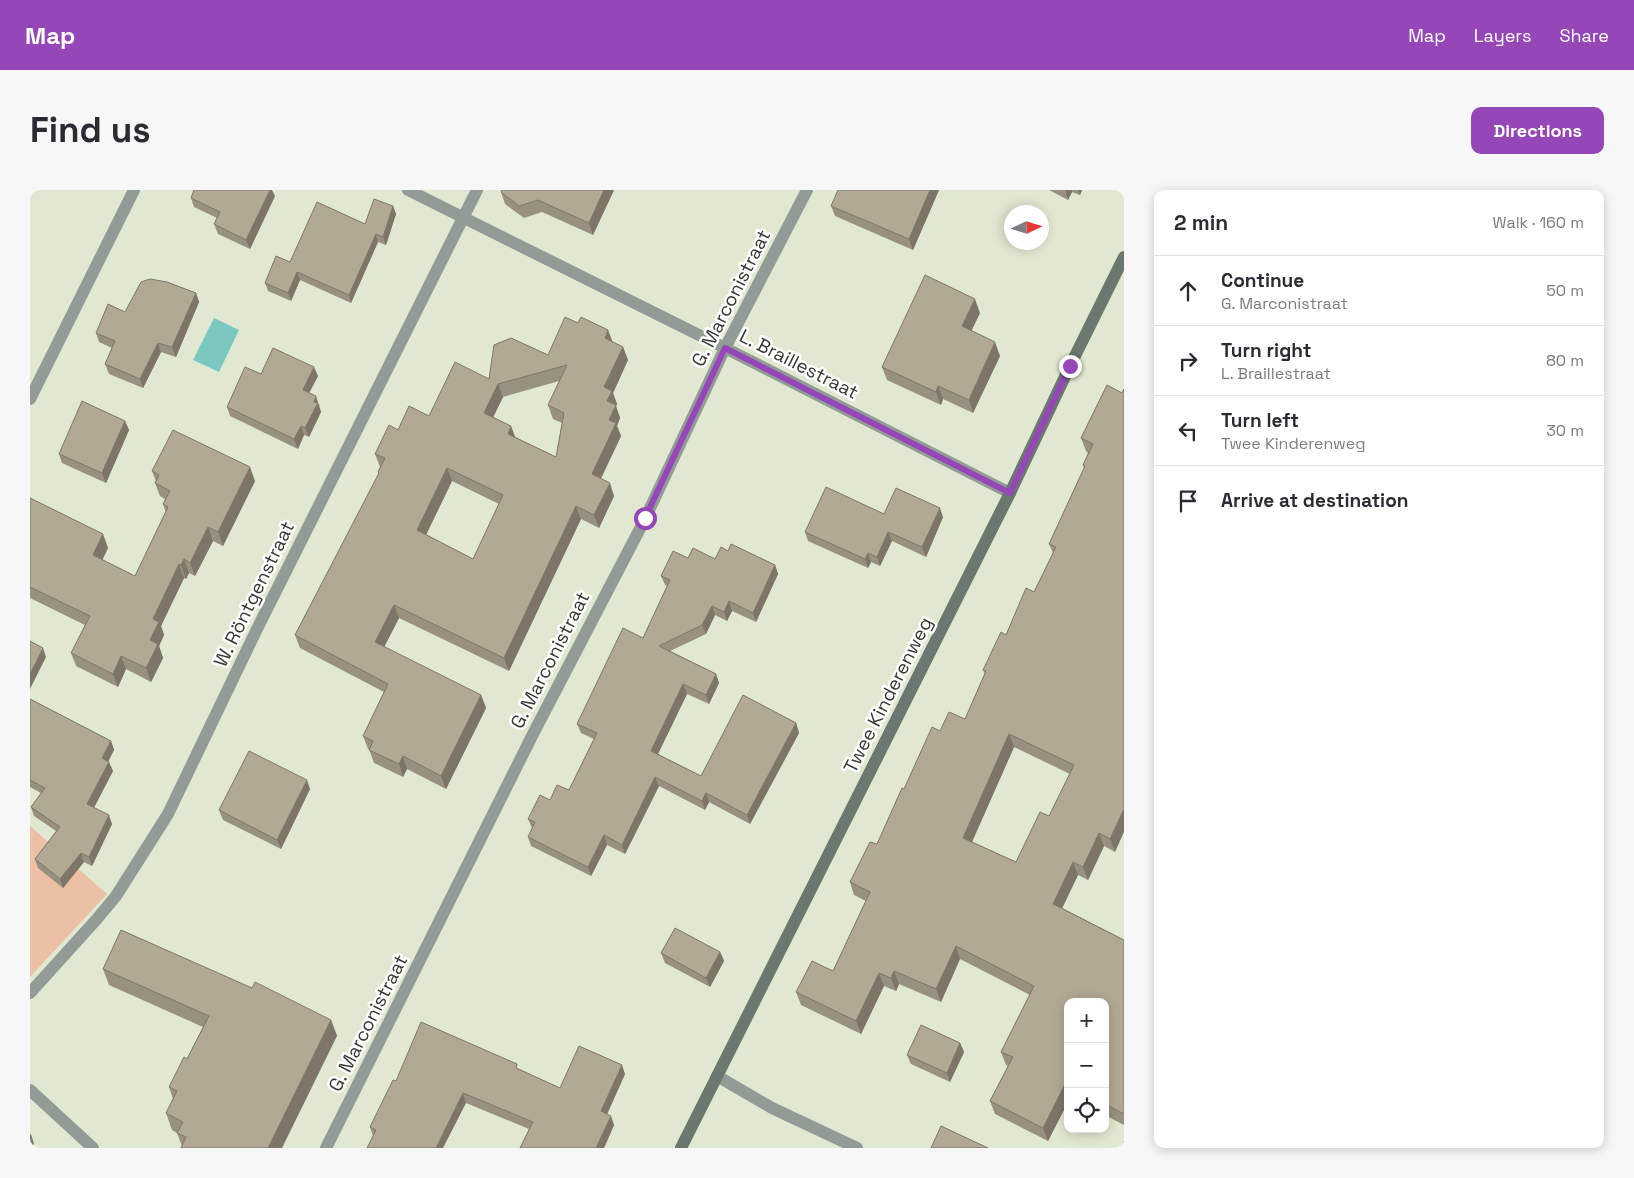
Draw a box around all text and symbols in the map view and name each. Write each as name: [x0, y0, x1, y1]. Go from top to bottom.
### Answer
text: Map: [25, 20, 75, 51]
text: Map: [1408, 24, 1446, 47]
text: Layers: [1474, 24, 1531, 47]
text: Share: [1559, 24, 1609, 47]
button: Directions: [1471, 107, 1604, 154]
text: Find us: [30, 108, 151, 152]
north arrow: [1004, 205, 1049, 250]
text: 2 min: [1174, 209, 1228, 236]
text: Walk · 160 m: [1493, 212, 1584, 233]
street label: G. Marconistraat: [686, 225, 776, 371]
text: Continue: [1221, 268, 1304, 293]
icon: ahead: [1174, 277, 1202, 305]
text: 50 m: [1546, 280, 1584, 301]
text: G. Marconistraat: [1221, 293, 1348, 314]
street label: L. Braillestraat: [735, 323, 863, 405]
text: Turn right: [1221, 338, 1311, 363]
icon: right: [1174, 347, 1202, 375]
text: 80 m: [1546, 350, 1584, 371]
route end: [1059, 355, 1082, 378]
text: L. Braillestraat: [1221, 363, 1331, 384]
text: Turn left: [1221, 408, 1299, 433]
icon: left: [1174, 417, 1202, 445]
text: 30 m: [1546, 420, 1584, 441]
text: Twee Kinderenweg: [1221, 433, 1366, 454]
icon: arrive: [1174, 487, 1202, 515]
text: Arrive at destination: [1221, 488, 1409, 513]
route start: [634, 507, 657, 530]
street label: W. Röntgenstraat: [208, 517, 300, 671]
street label: G. Marconistraat: [505, 587, 595, 733]
street label: Twee Kinderenweg: [838, 613, 938, 777]
street label: G. Marconistraat: [323, 950, 413, 1096]
map controls: [1064, 998, 1109, 1133]
button: +: [1064, 998, 1109, 1043]
button: −: [1064, 1043, 1109, 1088]
button: locate: [1064, 1088, 1109, 1133]

